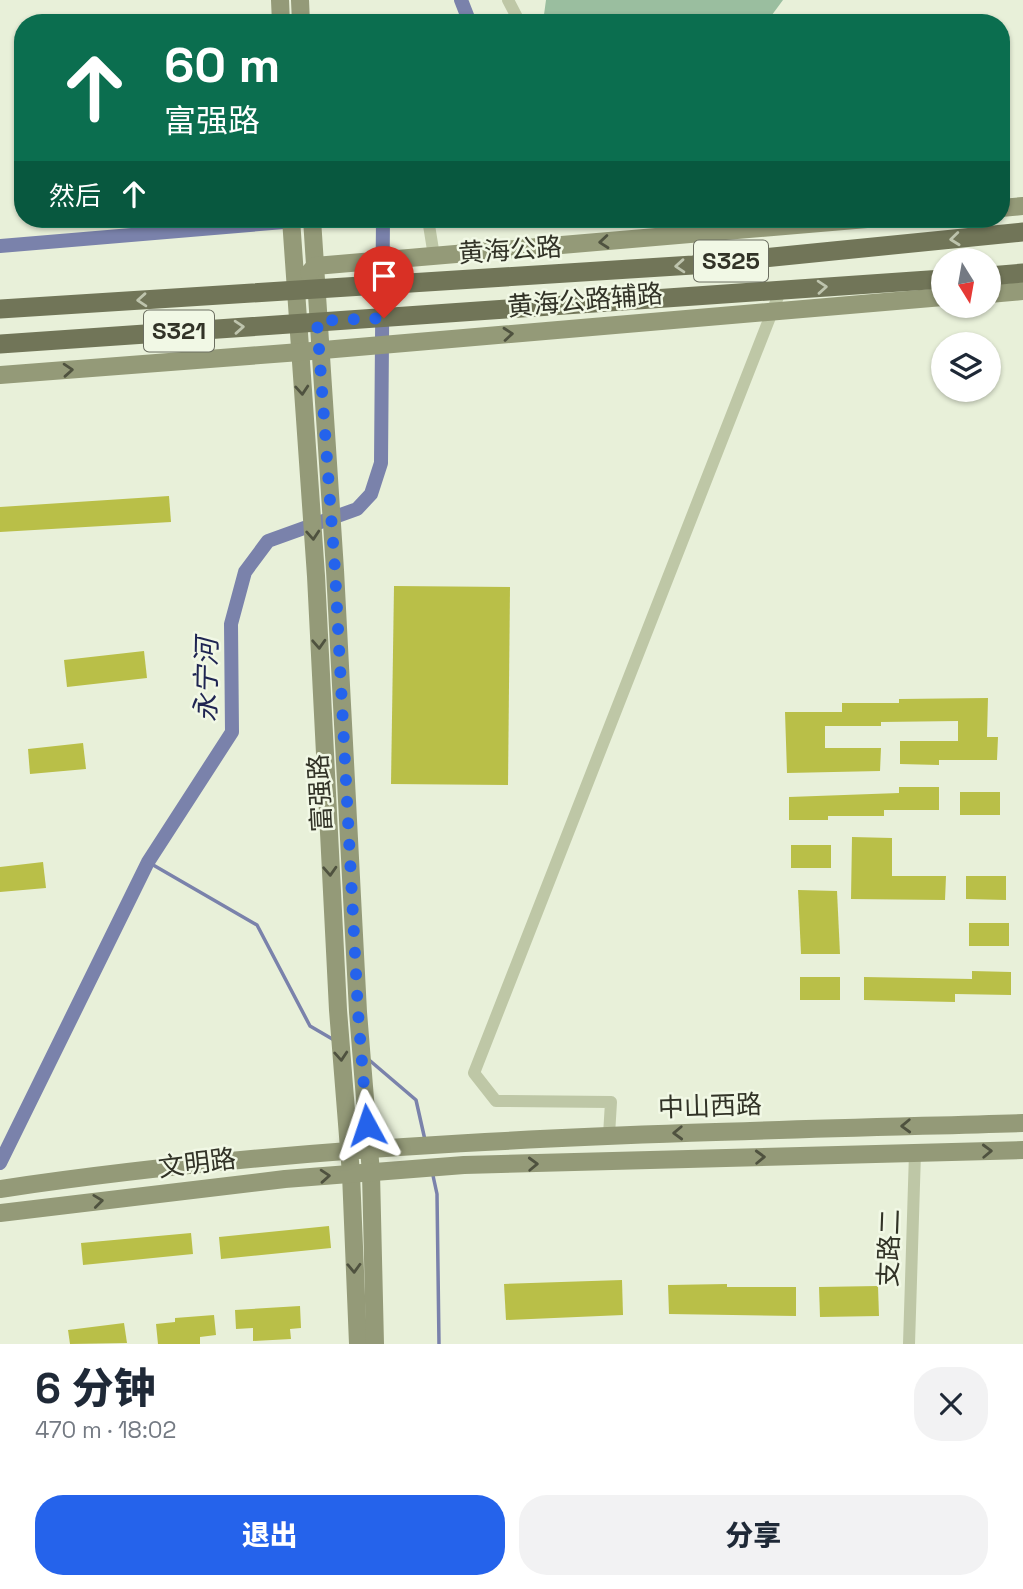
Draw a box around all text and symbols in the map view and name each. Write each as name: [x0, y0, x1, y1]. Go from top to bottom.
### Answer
text: 60 m: [164, 34, 280, 96]
icon: ahead: [49, 42, 140, 133]
text: 富强路: [164, 101, 260, 141]
icon: ahead: [115, 175, 153, 213]
text: 然后: [49, 179, 101, 213]
street label: 黄海公路: [457, 229, 563, 271]
one-way arrow: [949, 231, 961, 246]
one-way arrow: [598, 234, 609, 249]
road number: S325: [694, 240, 768, 282]
pin: [354, 246, 414, 318]
north arrow: [931, 248, 1001, 318]
map controls: [931, 248, 1001, 402]
icon: arrive: [365, 257, 403, 295]
one-way arrow: [674, 258, 685, 273]
street label: 黄海公路辅路: [506, 276, 664, 324]
one-way arrow: [816, 280, 827, 295]
one-way arrow: [137, 292, 148, 307]
road number: S321: [144, 310, 214, 352]
one-way arrow: [234, 320, 245, 335]
one-way arrow: [503, 327, 514, 342]
button: layers: [931, 332, 1001, 402]
one-way arrow: [63, 362, 74, 377]
one-way arrow: [294, 384, 309, 395]
one-way arrow: [305, 529, 320, 540]
water label: 永宁河: [187, 633, 225, 722]
one-way arrow: [311, 638, 326, 649]
street label: 富强路: [301, 753, 339, 833]
one-way arrow: [323, 866, 338, 877]
one-way arrow: [333, 1051, 348, 1062]
street label: 中山西路: [657, 1087, 763, 1125]
position arrow: [330, 1088, 404, 1162]
one-way arrow: [900, 1119, 911, 1134]
one-way arrow: [673, 1125, 684, 1140]
street label: 文明路: [156, 1141, 238, 1185]
one-way arrow: [982, 1144, 993, 1159]
one-way arrow: [755, 1150, 766, 1165]
one-way arrow: [527, 1156, 538, 1171]
one-way arrow: [319, 1169, 330, 1184]
one-way arrow: [93, 1194, 104, 1209]
street label: 支路二: [871, 1208, 907, 1288]
one-way arrow: [347, 1262, 362, 1273]
text: 6 分钟: [35, 1362, 156, 1415]
button: close: [914, 1367, 988, 1441]
text: 470 m · 18:02: [35, 1415, 176, 1445]
button: 退出: [35, 1495, 505, 1575]
button: 分享: [519, 1495, 988, 1575]

